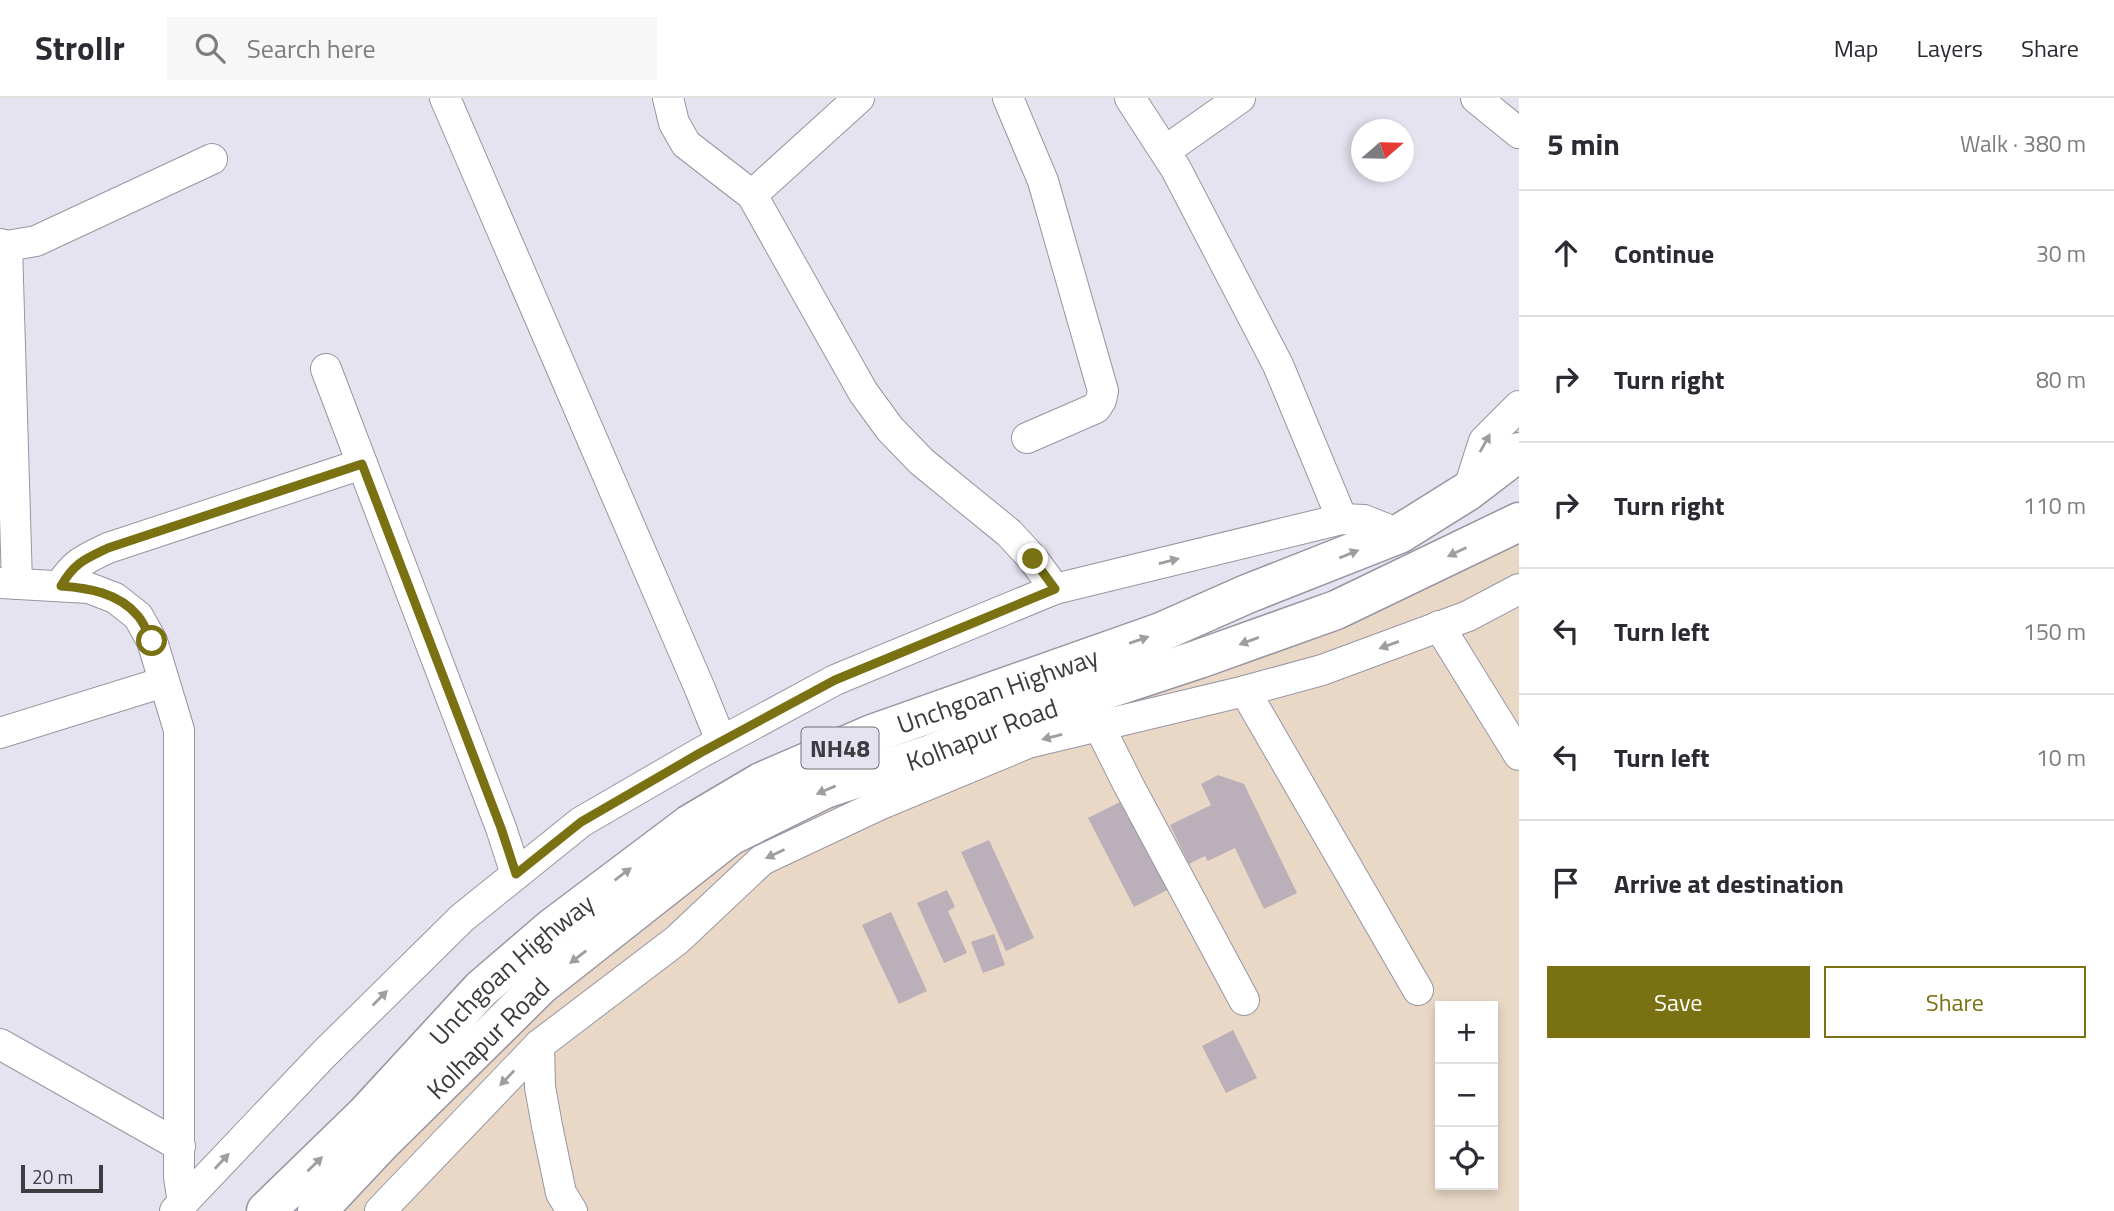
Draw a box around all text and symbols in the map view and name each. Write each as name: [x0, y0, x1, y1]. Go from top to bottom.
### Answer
search box: [167, 17, 657, 80]
text: Strollr: [35, 23, 125, 73]
icon: search: [191, 29, 229, 67]
text: Search here: [247, 29, 376, 68]
text: Map: [1834, 30, 1879, 66]
text: Layers: [1917, 30, 1983, 66]
text: Share: [2021, 30, 2079, 66]
north arrow: [1351, 119, 1414, 182]
text: 5 min: [1547, 121, 1620, 167]
text: Walk · 380 m: [1960, 126, 2086, 161]
icon: ahead: [1547, 234, 1585, 272]
text: Continue: [1614, 234, 1714, 273]
text: 30 m: [2036, 236, 2086, 271]
icon: right: [1547, 360, 1585, 398]
text: Turn right: [1614, 360, 1725, 399]
text: 80 m: [2036, 362, 2086, 397]
one-way arrow: [1478, 433, 1490, 453]
icon: right: [1547, 486, 1585, 524]
text: Turn right: [1614, 486, 1725, 525]
text: 110 m: [2023, 488, 2086, 523]
route end: [1017, 543, 1048, 574]
one-way arrow: [1447, 547, 1468, 558]
one-way arrow: [1339, 548, 1360, 559]
one-way arrow: [1158, 556, 1180, 567]
icon: left: [1547, 612, 1585, 650]
text: Turn left: [1614, 612, 1709, 651]
text: 150 m: [2023, 614, 2086, 649]
route start: [136, 625, 167, 656]
one-way arrow: [1128, 634, 1149, 645]
street label: Unchgoan Highway: [891, 636, 1104, 743]
one-way arrow: [1238, 636, 1259, 647]
one-way arrow: [1378, 639, 1399, 650]
street label: Kolhapur Road: [901, 687, 1063, 780]
road number: NH48: [802, 728, 878, 768]
one-way arrow: [1041, 732, 1063, 743]
icon: left: [1547, 738, 1585, 776]
text: Turn left: [1614, 738, 1709, 777]
text: 10 m: [2036, 740, 2086, 775]
one-way arrow: [815, 784, 836, 795]
one-way arrow: [765, 848, 785, 860]
icon: arrive: [1547, 864, 1585, 902]
text: Arrive at destination: [1614, 864, 1844, 903]
one-way arrow: [614, 868, 632, 882]
street label: Unchgoan Highway: [419, 884, 602, 1054]
one-way arrow: [569, 949, 587, 964]
button: Save: [1547, 966, 1810, 1038]
button: Share: [1824, 966, 2086, 1038]
street label: Kolhapur Road: [417, 968, 558, 1108]
one-way arrow: [372, 990, 389, 1007]
map controls: [1435, 1001, 1498, 1190]
button: +: [1435, 1001, 1498, 1064]
button: −: [1435, 1064, 1498, 1127]
one-way arrow: [500, 1069, 516, 1086]
button: locate: [1435, 1127, 1498, 1190]
one-way arrow: [213, 1153, 230, 1170]
one-way arrow: [306, 1156, 323, 1172]
scale bar: [21, 1162, 103, 1194]
text: 20 m: [32, 1162, 73, 1191]

